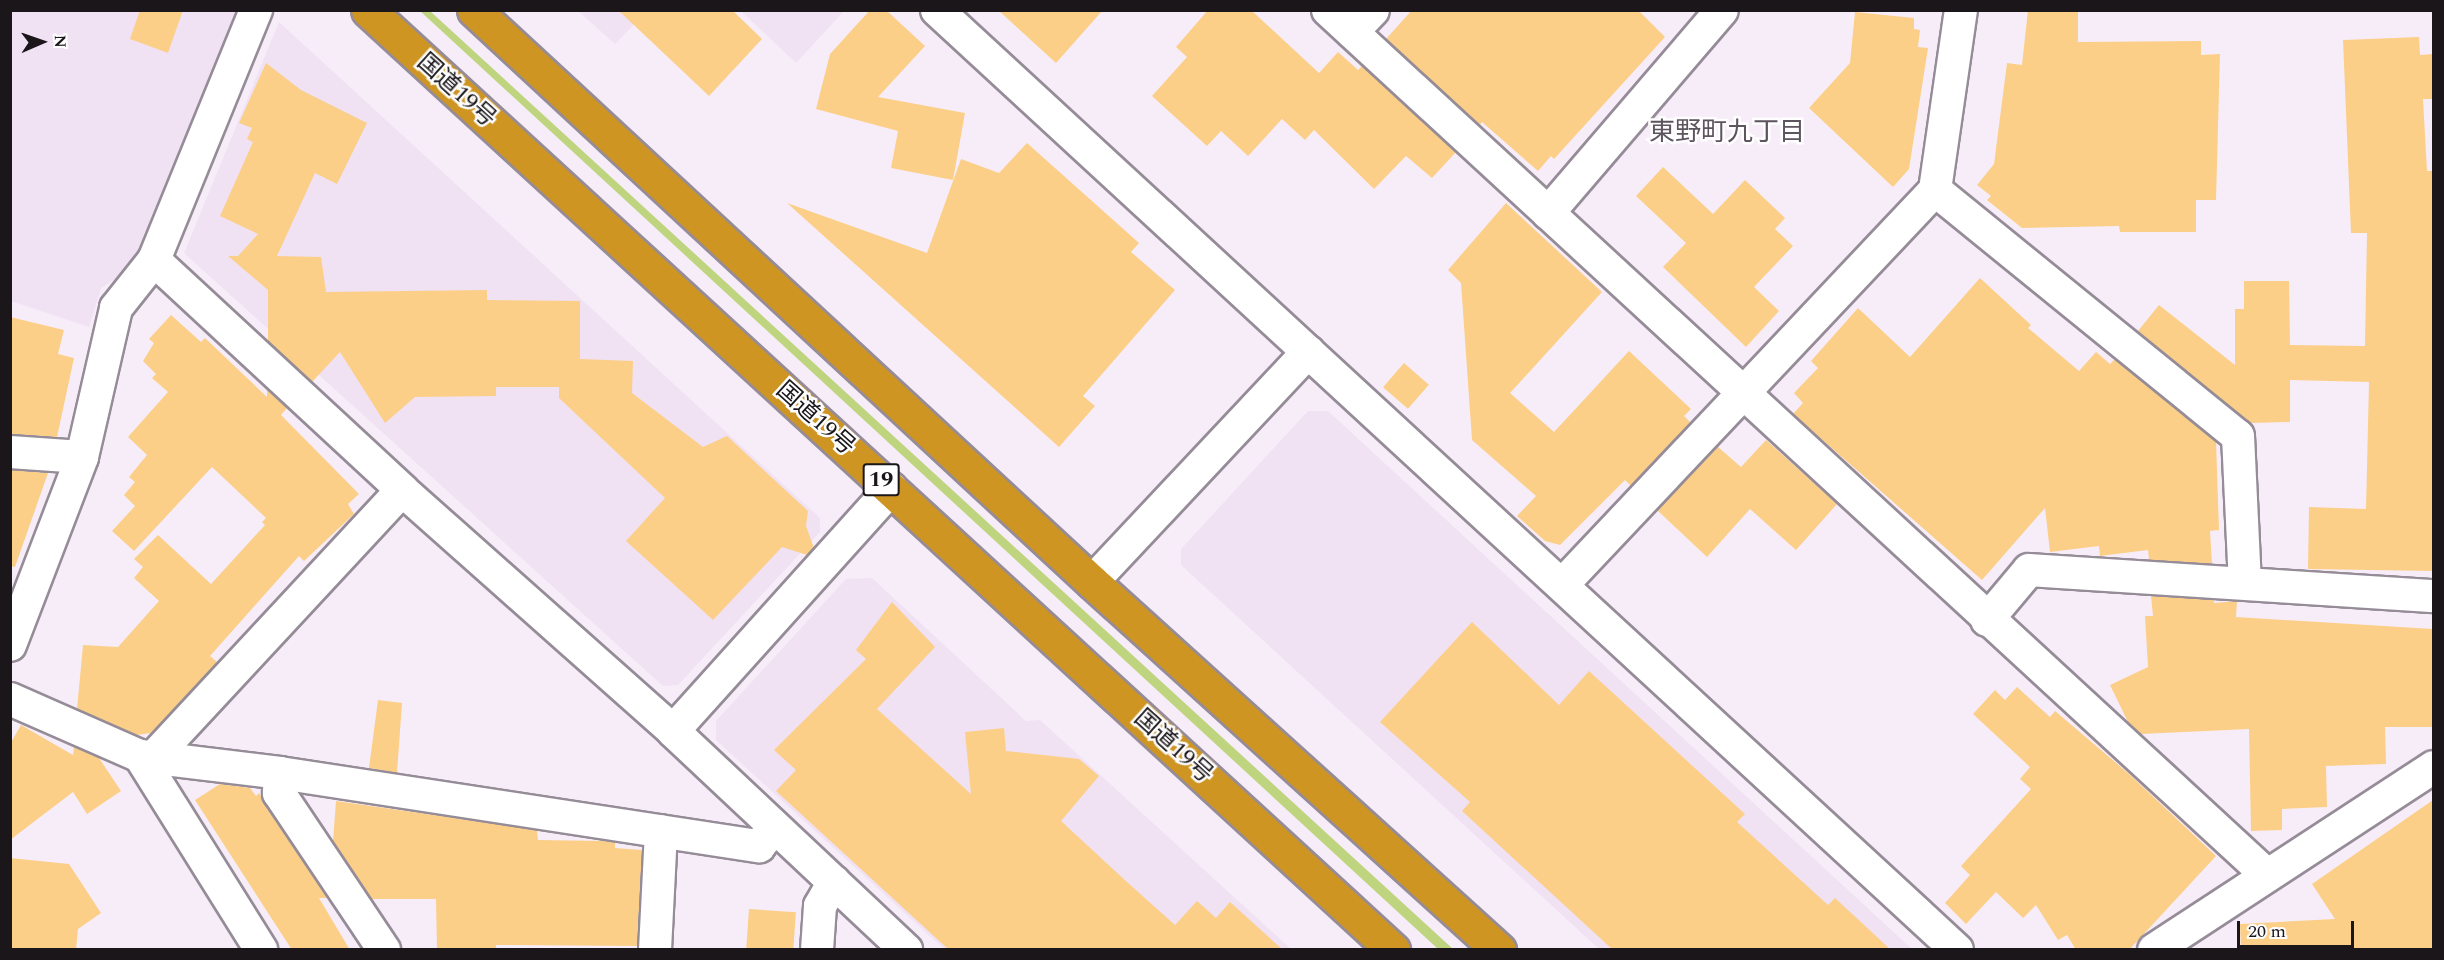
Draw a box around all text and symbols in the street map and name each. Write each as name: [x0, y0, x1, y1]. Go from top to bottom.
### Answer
north arrow: [12, 12, 72, 72]
text: N: [48, 34, 72, 48]
street label: 国道19号: [411, 48, 501, 134]
district label: 東野町九丁目: [1649, 117, 1805, 149]
street label: 国道19号: [770, 376, 860, 462]
road number: 19: [862, 461, 900, 499]
street label: 国道19号: [1128, 704, 1218, 790]
scale bar: [2240, 909, 2357, 947]
text: 20 m: [2248, 918, 2286, 945]

